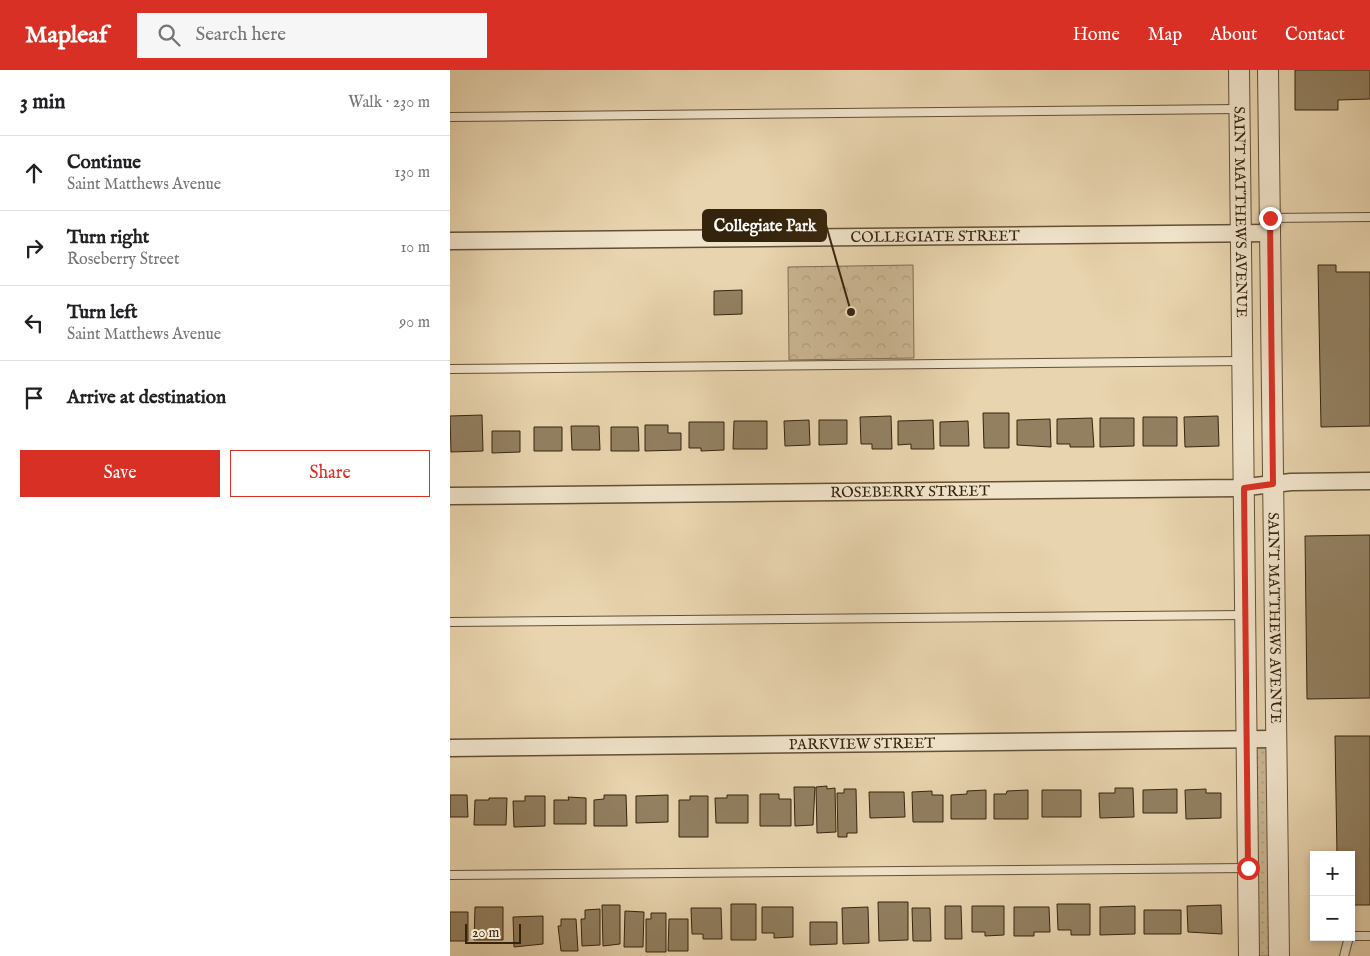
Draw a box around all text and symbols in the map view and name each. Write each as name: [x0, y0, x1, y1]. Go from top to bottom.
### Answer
search box: [137, 13, 487, 58]
text: Mapleaf: [25, 20, 107, 51]
icon: search: [155, 21, 183, 49]
text: Search here: [195, 23, 286, 47]
text: Home: [1073, 24, 1120, 47]
text: Map: [1148, 24, 1182, 47]
text: About: [1210, 24, 1257, 47]
text: Contact: [1285, 24, 1345, 47]
text: 3 min: [20, 89, 65, 116]
text: Walk · 230 m: [348, 93, 430, 113]
street label: SAINT MATTHEWS AVENUE: [1230, 106, 1251, 318]
text: Continue: [67, 151, 141, 175]
icon: ahead: [20, 159, 48, 187]
text: 130 m: [394, 163, 430, 183]
text: Saint Matthews Avenue: [67, 175, 221, 195]
route end: [1259, 207, 1282, 230]
callout: Collegiate Park: [703, 210, 826, 241]
text: Collegiate Park: [714, 217, 817, 237]
text: Turn right: [67, 226, 149, 250]
street label: COLLEGIATE STREET: [850, 226, 1020, 247]
icon: right: [20, 234, 48, 262]
text: 10 m: [400, 238, 430, 258]
text: Roseberry Street: [67, 250, 179, 270]
text: Turn left: [67, 301, 138, 325]
icon: left: [20, 309, 48, 337]
text: 90 m: [399, 313, 430, 333]
text: Saint Matthews Avenue: [67, 325, 221, 345]
icon: arrive: [20, 384, 48, 412]
text: Arrive at destination: [67, 386, 226, 410]
button: Save: [20, 450, 220, 497]
button: Share: [230, 450, 430, 497]
street label: ROSEBERRY STREET: [830, 481, 990, 502]
street label: SAINT MATTHEWS AVENUE: [1264, 512, 1286, 724]
street label: PARKVIEW STREET: [789, 733, 935, 754]
map controls: [1310, 851, 1355, 941]
button: +: [1310, 851, 1355, 896]
route start: [1237, 857, 1260, 880]
button: −: [1310, 896, 1355, 941]
scale bar: [465, 921, 521, 944]
text: 20 m: [472, 924, 499, 942]

